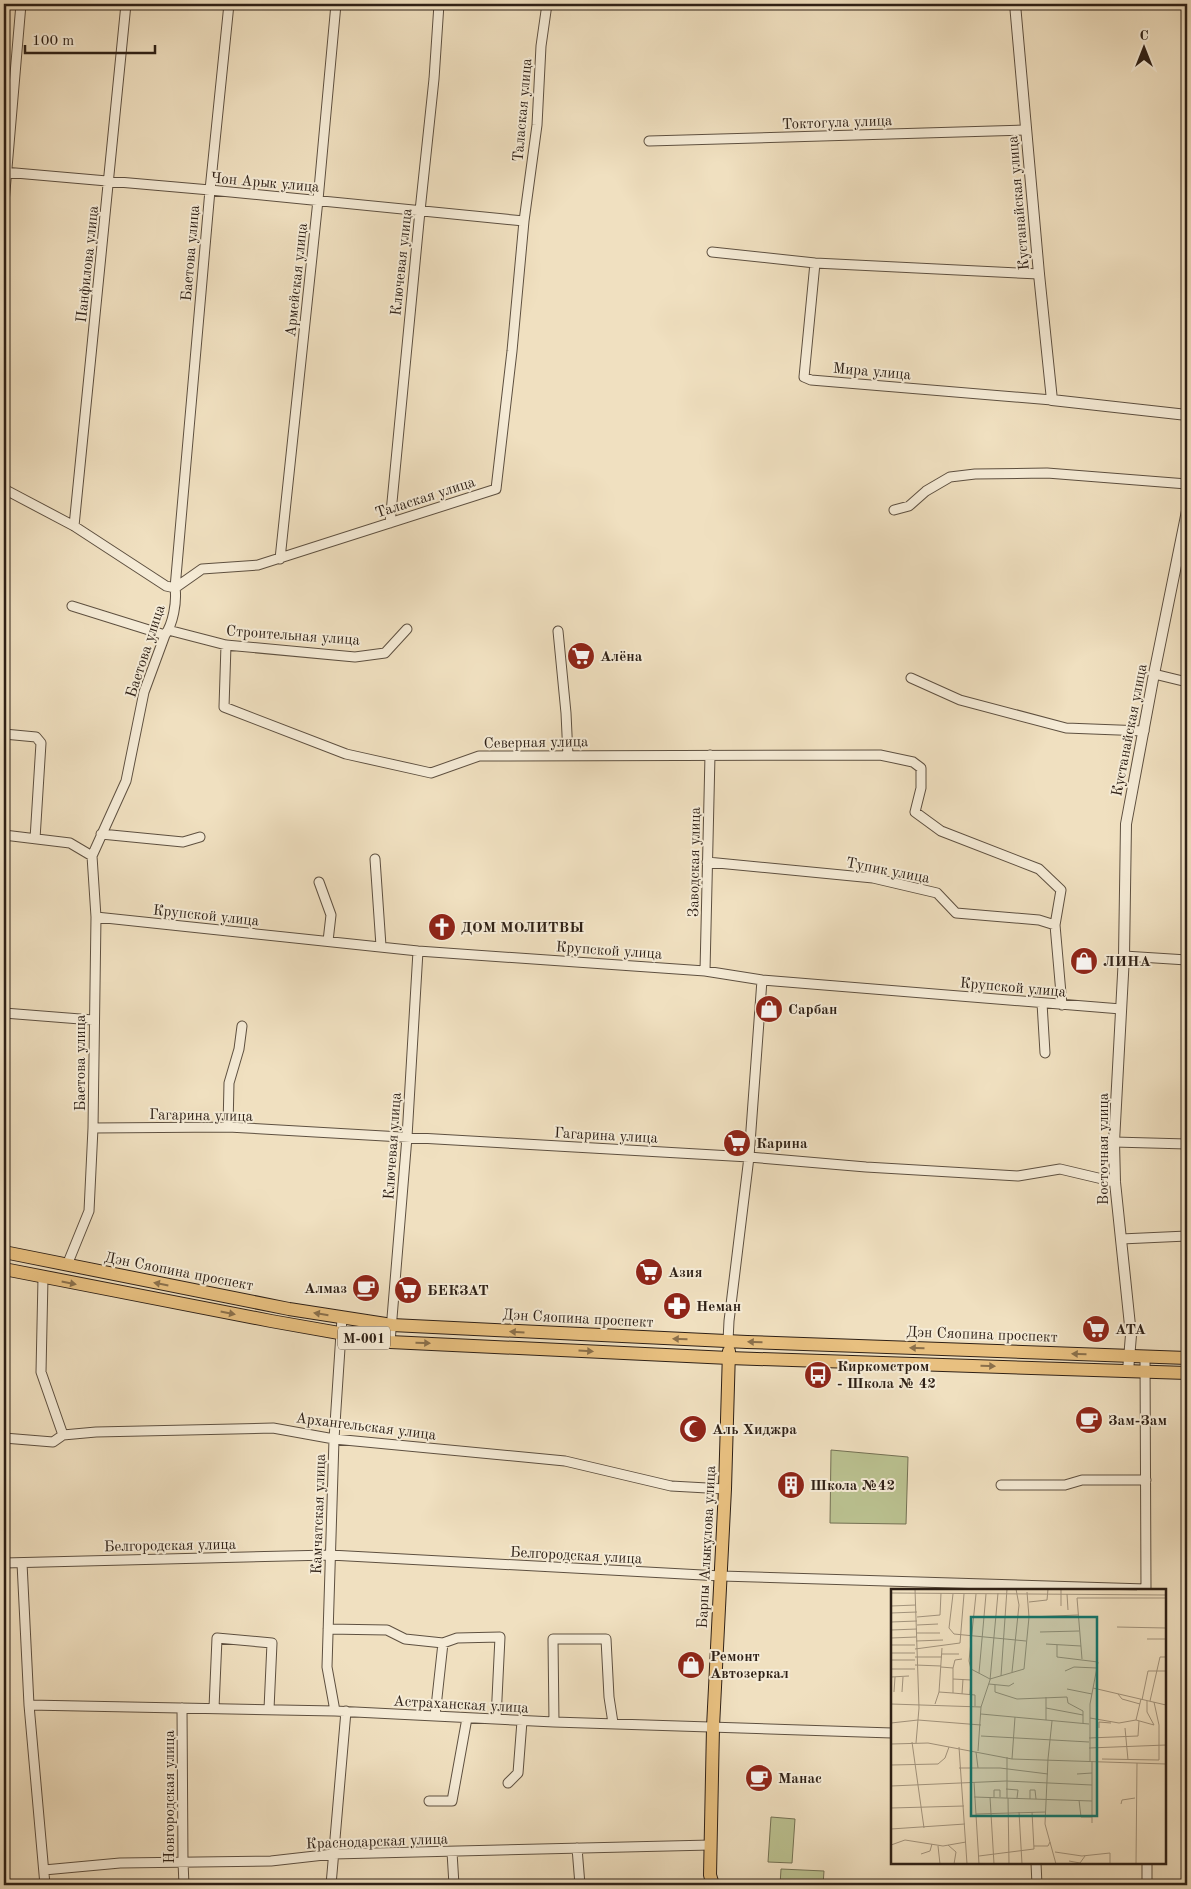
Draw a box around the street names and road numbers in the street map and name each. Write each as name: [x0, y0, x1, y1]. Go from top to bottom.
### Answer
street label: Талаская улица: [511, 57, 536, 163]
street label: Токтогула улица: [782, 114, 893, 133]
street label: Кустанайская улица: [1006, 135, 1033, 271]
street label: Чон Арык улица: [210, 171, 321, 196]
street label: Панфилова улица: [75, 204, 102, 323]
street label: Баетова улица: [180, 204, 203, 302]
street label: Ключевая улица: [389, 207, 416, 317]
street label: Армейская улица: [284, 222, 311, 338]
street label: Мира улица: [832, 362, 912, 383]
street label: Талаская улица: [374, 475, 478, 522]
street label: Баетова улица: [124, 603, 169, 700]
street label: Строительная улица: [225, 624, 361, 649]
street label: Кустанайская улица: [1110, 662, 1151, 798]
street label: Северная улица: [483, 735, 589, 752]
street label: Заводская улица: [687, 806, 704, 917]
street label: Тупик улица: [845, 856, 931, 887]
street label: Крупской улица: [152, 903, 260, 930]
street label: Крупской улица: [555, 940, 663, 963]
street label: Крупской улица: [959, 976, 1067, 1001]
street label: Баетова улица: [74, 1014, 89, 1111]
street label: Ключевая улица: [382, 1091, 405, 1200]
street label: Восточная улица: [1097, 1092, 1112, 1205]
street label: Гагарина улица: [149, 1108, 254, 1125]
street label: Гагарина улица: [554, 1126, 659, 1147]
street label: Дэн Сяопина проспект: [103, 1251, 254, 1294]
street label: Дэн Сяопина проспект: [502, 1308, 654, 1331]
street label: Дэн Сяопина проспект: [906, 1325, 1058, 1346]
road number: M-001: [338, 1326, 390, 1350]
street label: Архангельская улица: [295, 1411, 437, 1444]
street label: Камчатская улица: [310, 1453, 329, 1575]
street label: Барпы Алыкулова улица: [696, 1465, 719, 1629]
street label: Белгородская улица: [104, 1538, 237, 1555]
street label: Белгородская улица: [509, 1546, 643, 1567]
street label: Астраханская улица: [393, 1694, 530, 1717]
street label: Новгородская улица: [163, 1730, 178, 1864]
street label: Краснодарская улица: [306, 1833, 449, 1852]

